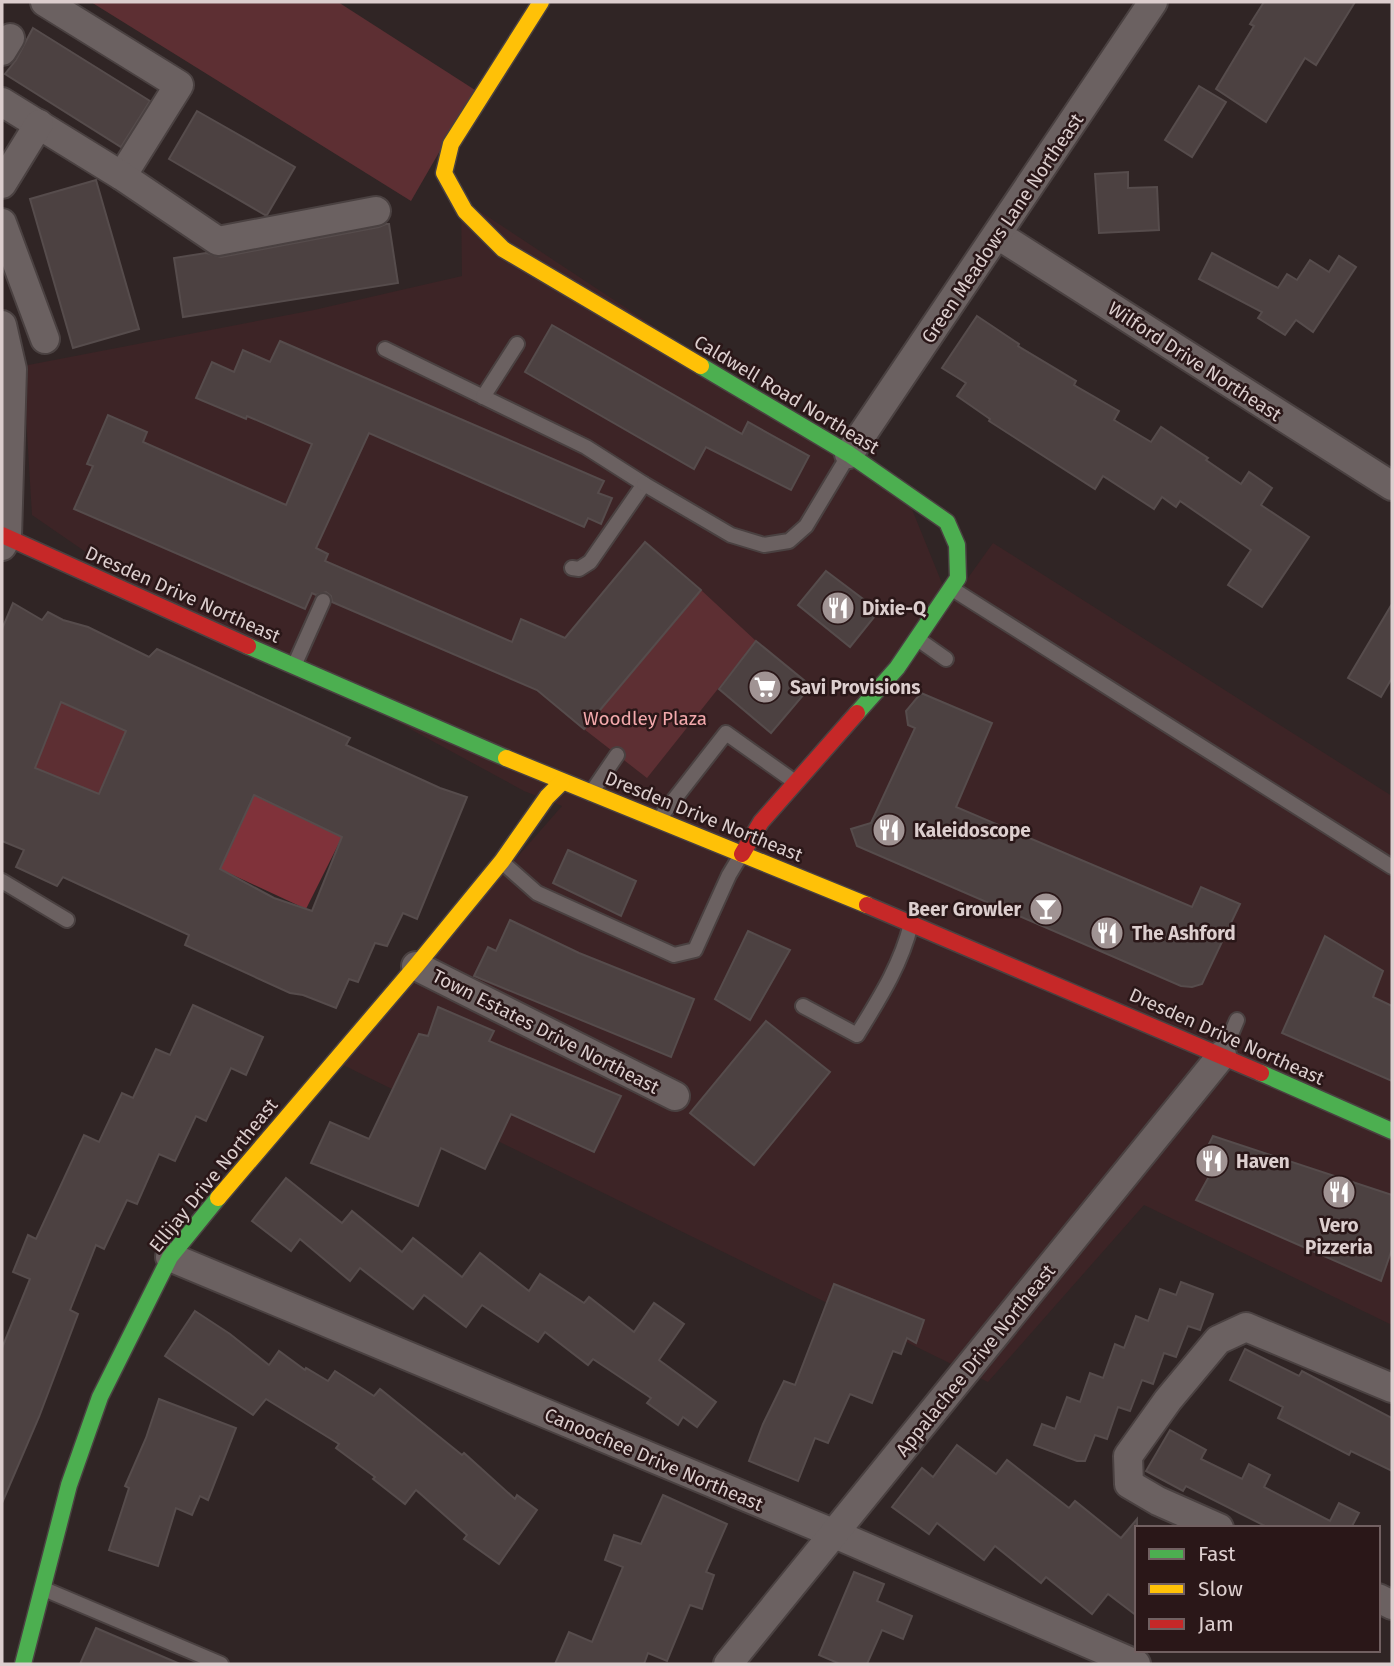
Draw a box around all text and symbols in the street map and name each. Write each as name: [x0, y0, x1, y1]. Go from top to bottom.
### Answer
street label: Green Meadows Lane Northeast: [917, 109, 1088, 348]
street label: Wilford Drive Northeast: [1104, 297, 1286, 426]
street label: Caldwell Road Northeast: [690, 330, 884, 459]
street label: Dresden Drive Northeast: [82, 541, 284, 648]
restaurant icon: Dixie-Q: [819, 589, 857, 627]
place label: Dixie-Q: [862, 597, 927, 620]
supermarket icon: Savi Provisions: [746, 668, 784, 706]
place label: Savi Provisions: [790, 676, 921, 699]
park label: Woodley Plaza: [583, 707, 707, 730]
street label: Dresden Drive Northeast: [602, 766, 806, 867]
restaurant icon: Kaleidoscope: [870, 811, 908, 849]
place label: Kaleidoscope: [914, 819, 1031, 842]
bar icon: Beer Growler: [1027, 890, 1065, 928]
place label: Beer Growler: [908, 898, 1021, 921]
restaurant icon: The Ashford: [1088, 914, 1126, 952]
place label: The Ashford: [1132, 922, 1236, 945]
street label: Town Estates Drive Northeast: [428, 964, 663, 1099]
street label: Dresden Drive Northeast: [1126, 983, 1328, 1090]
street label: Ellijay Drive Northeast: [144, 1094, 283, 1257]
restaurant icon: Haven: [1193, 1142, 1231, 1180]
place label: Haven: [1236, 1150, 1290, 1173]
restaurant icon: Vero Pizzeria: [1320, 1173, 1358, 1211]
place label: Vero Pizzeria: [1305, 1214, 1373, 1259]
street label: Appalachee Drive Northeast: [891, 1260, 1060, 1461]
street label: Canoochee Drive Northeast: [541, 1403, 767, 1516]
legend: [1135, 1526, 1380, 1652]
text: Fast: [1198, 1541, 1236, 1567]
text: Slow: [1198, 1576, 1243, 1602]
text: Jam: [1198, 1611, 1234, 1637]

